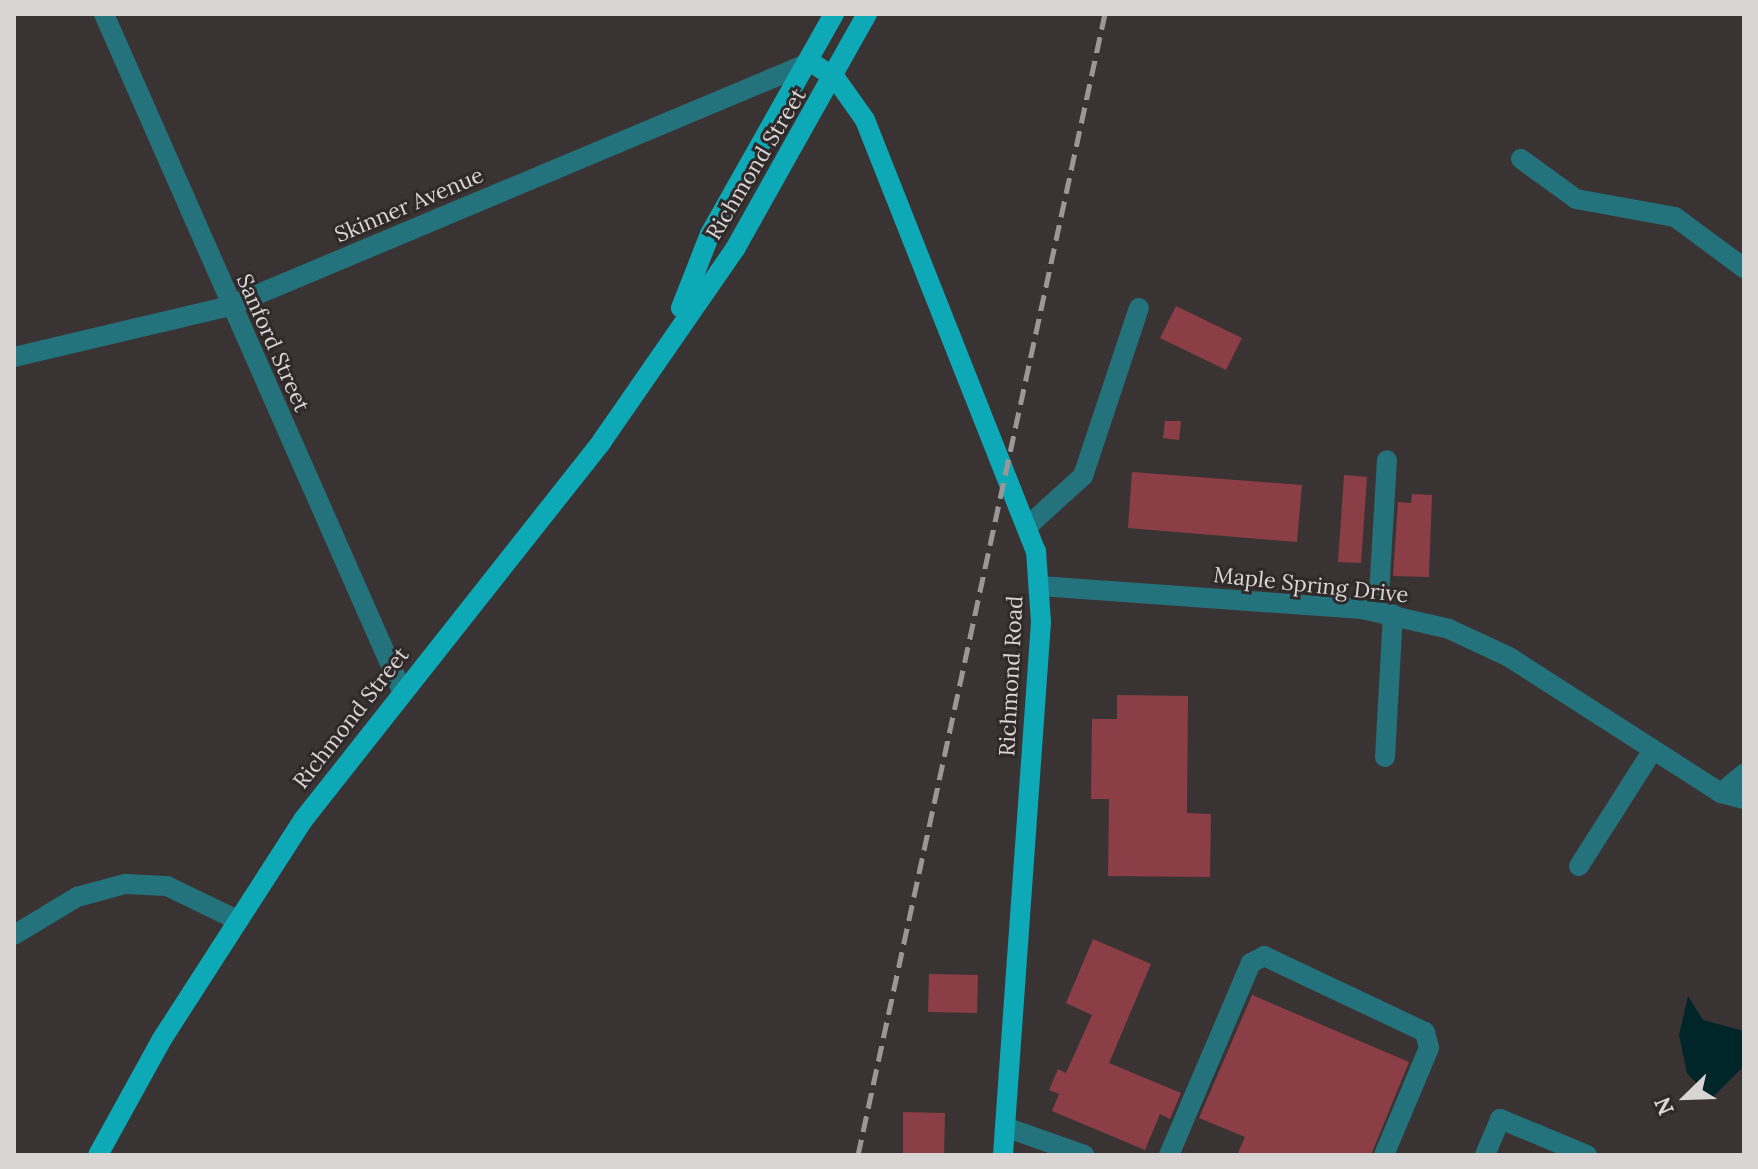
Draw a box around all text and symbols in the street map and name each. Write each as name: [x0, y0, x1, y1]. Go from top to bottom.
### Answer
street label: Richmond Street: [700, 83, 812, 245]
street label: Skinner Avenue: [331, 162, 487, 248]
street label: Sanford Street: [231, 270, 315, 416]
street label: Maple Spring Drive: [1212, 562, 1410, 608]
street label: Richmond Road: [994, 595, 1028, 757]
street label: Richmond Street: [288, 642, 414, 794]
north arrow: [1646, 1057, 1726, 1137]
text: N: [1648, 1093, 1680, 1120]

